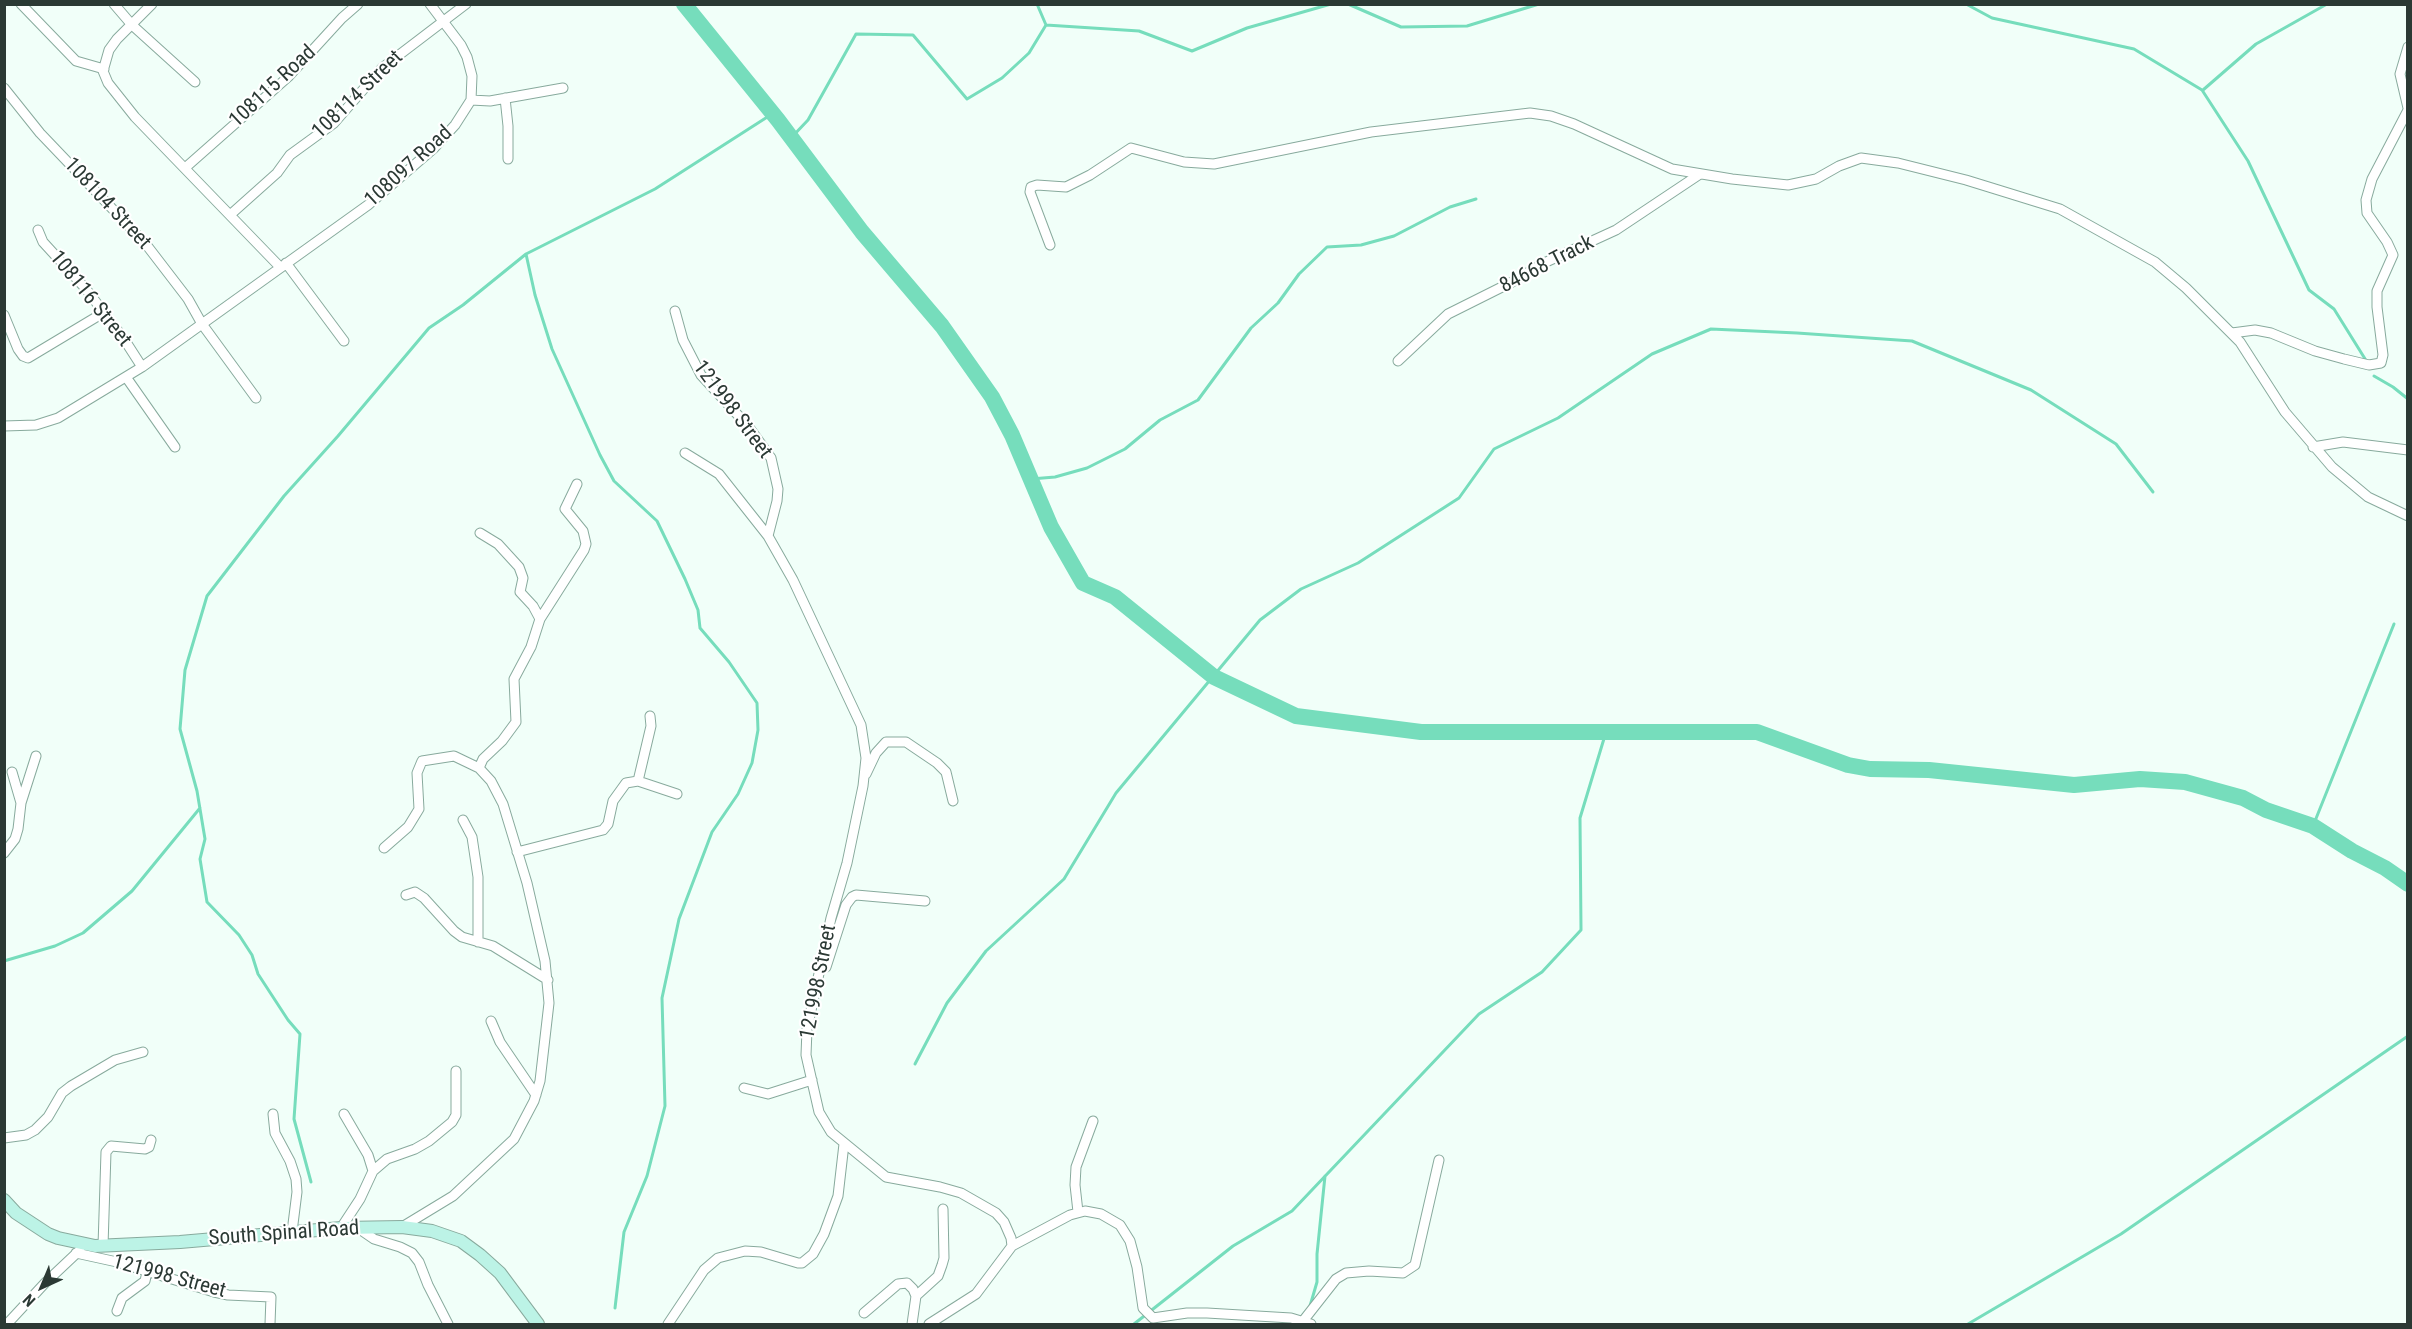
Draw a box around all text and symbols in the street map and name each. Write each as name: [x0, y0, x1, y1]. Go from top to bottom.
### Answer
street label: 108115 Road: [224, 41, 322, 133]
street label: 108114 Street: [307, 46, 409, 144]
street label: 108097 Road: [360, 121, 458, 213]
street label: 108104 Street: [58, 153, 156, 255]
street label: 84668 Track: [1496, 231, 1598, 299]
street label: 108116 Street: [44, 246, 136, 352]
street label: 121998 Street: [687, 356, 777, 464]
street label: 121998 Street: [796, 923, 842, 1041]
street label: South Spinal Road: [208, 1216, 360, 1252]
street label: 121998 Street: [110, 1250, 228, 1304]
north arrow: [12, 1257, 72, 1317]
text: N: [19, 1290, 39, 1311]

